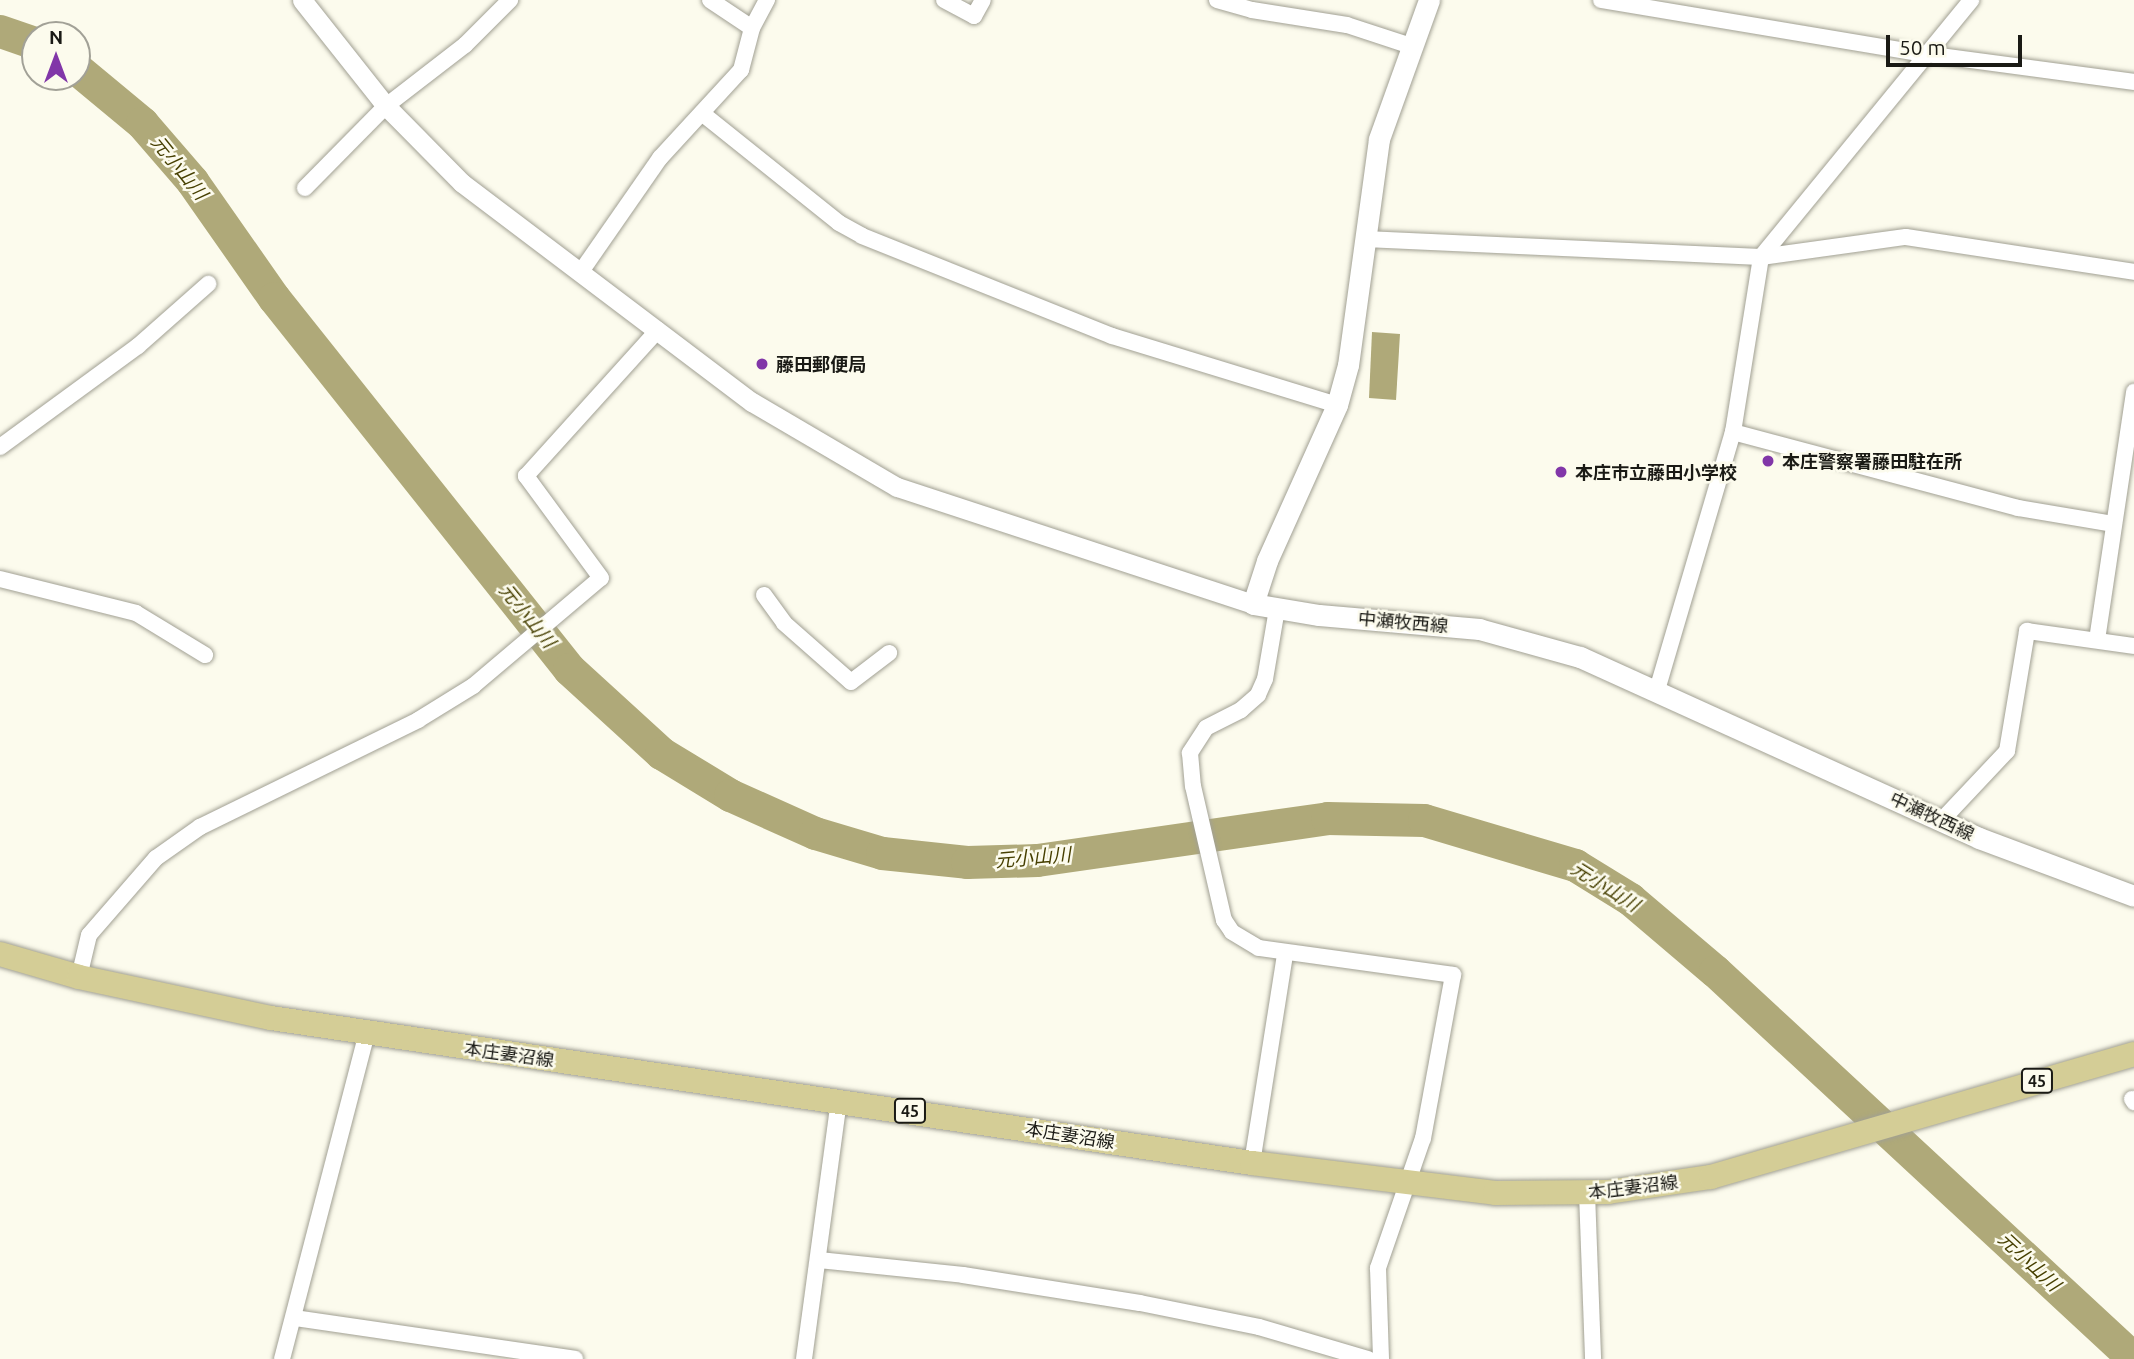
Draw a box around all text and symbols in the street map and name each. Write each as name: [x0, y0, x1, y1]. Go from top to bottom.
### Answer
north arrow: [21, 21, 91, 91]
scale bar: [1889, 21, 2025, 65]
text: N: [49, 26, 63, 48]
text: 50 m: [1899, 35, 1946, 59]
water label: 元小山川: [146, 131, 212, 205]
place label: 藤田郵便局: [776, 353, 866, 375]
marker: 藤田郵便局: [754, 356, 770, 372]
place label: 本庄警察署藤田駐在所: [1782, 450, 1962, 472]
marker: 本庄警察署藤田駐在所: [1760, 453, 1776, 469]
place label: 本庄市立藤田小学校: [1575, 461, 1737, 483]
marker: 本庄市立藤田小学校: [1553, 464, 1569, 480]
water label: 元小山川: [494, 579, 560, 653]
street label: 中瀬牧西線: [1357, 607, 1449, 637]
street label: 中瀬牧西線: [1887, 787, 1977, 845]
water label: 元小山川: [994, 843, 1072, 873]
water label: 元小山川: [1567, 857, 1643, 917]
street label: 本庄妻沼線: [463, 1037, 555, 1071]
road number: 45: [2020, 1068, 2054, 1093]
road number: 45: [892, 1098, 928, 1124]
street label: 本庄妻沼線: [1024, 1117, 1116, 1153]
street label: 本庄妻沼線: [1587, 1171, 1679, 1203]
water label: 元小山川: [1993, 1228, 2065, 1296]

